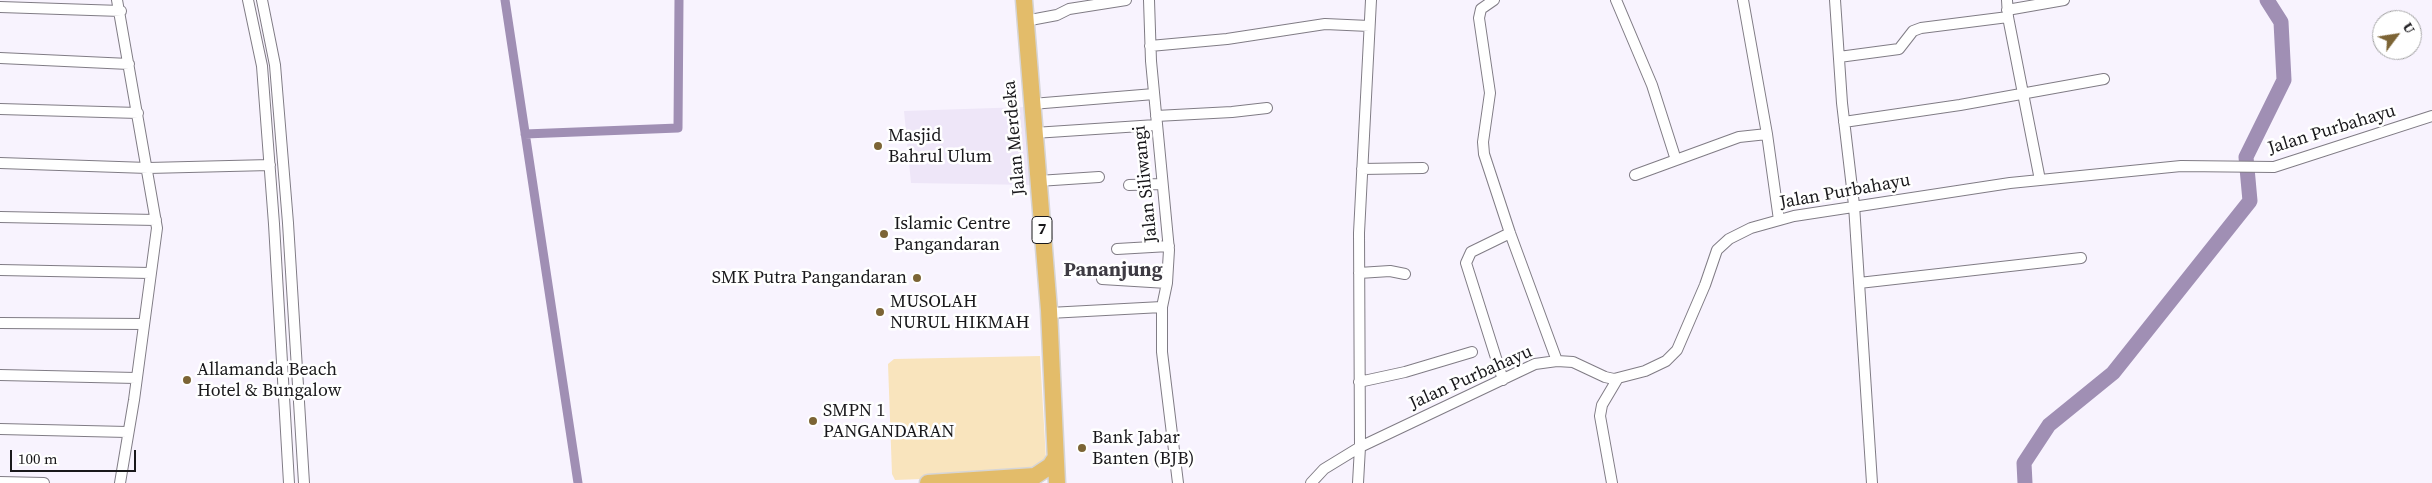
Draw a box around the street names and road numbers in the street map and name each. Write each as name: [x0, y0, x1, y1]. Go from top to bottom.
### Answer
street label: Jalan Merdeka: [999, 80, 1031, 196]
street label: Jalan Purbahayu: [2266, 100, 2398, 160]
street label: Jalan Siliwangi: [1129, 124, 1163, 244]
street label: Jalan Purbahayu: [1778, 170, 1912, 214]
road number: 7: [1032, 216, 1052, 244]
street label: Jalan Purbahayu: [1406, 341, 1536, 415]

